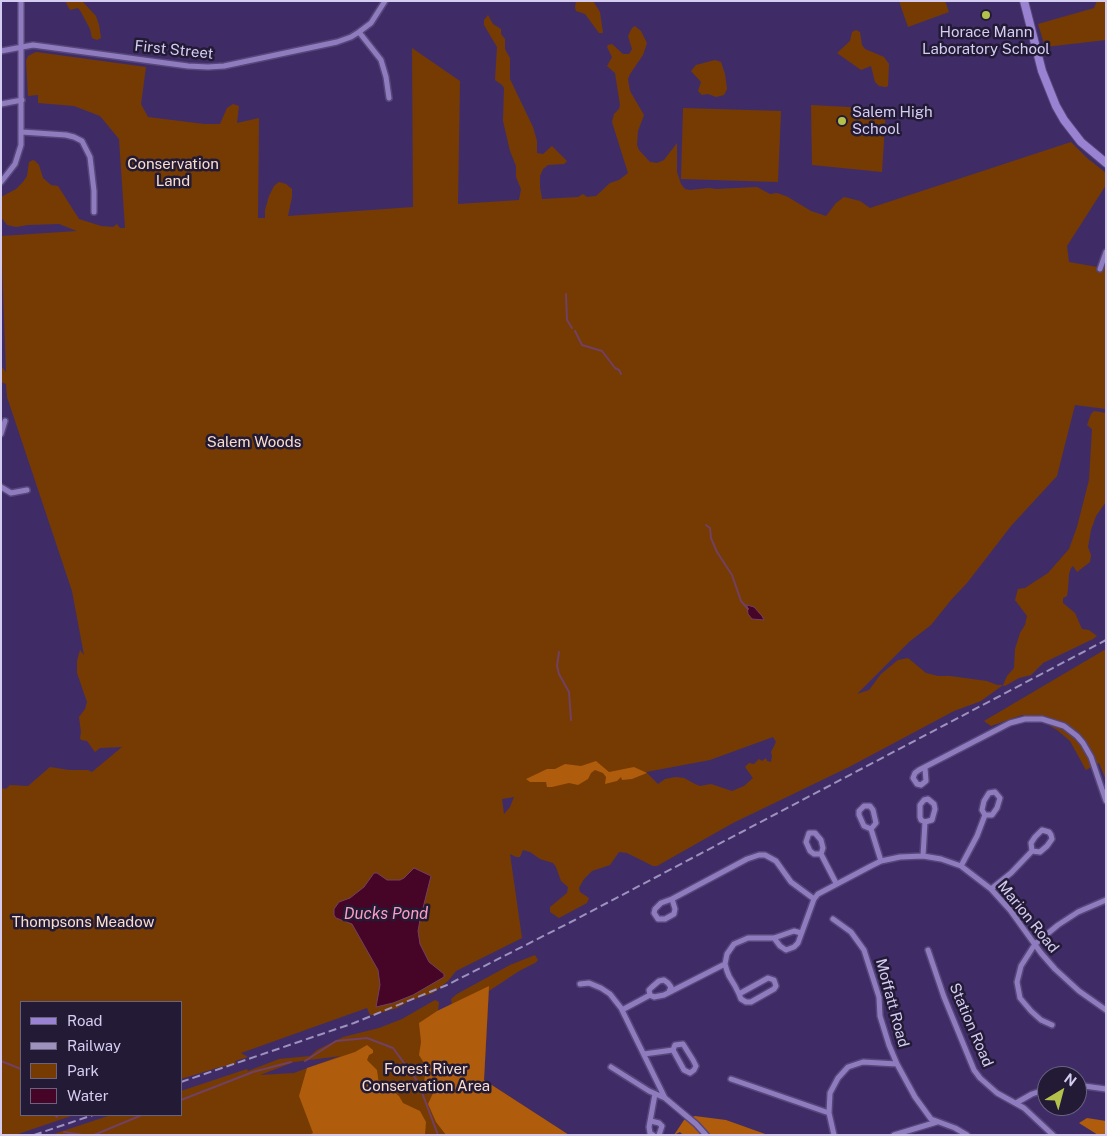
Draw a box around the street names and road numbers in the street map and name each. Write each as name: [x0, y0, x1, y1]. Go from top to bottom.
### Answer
street label: First Street: [134, 37, 214, 63]
street label: Marion Road: [994, 877, 1062, 957]
street label: Moffatt Road: [872, 957, 912, 1049]
street label: Station Road: [945, 980, 997, 1070]

